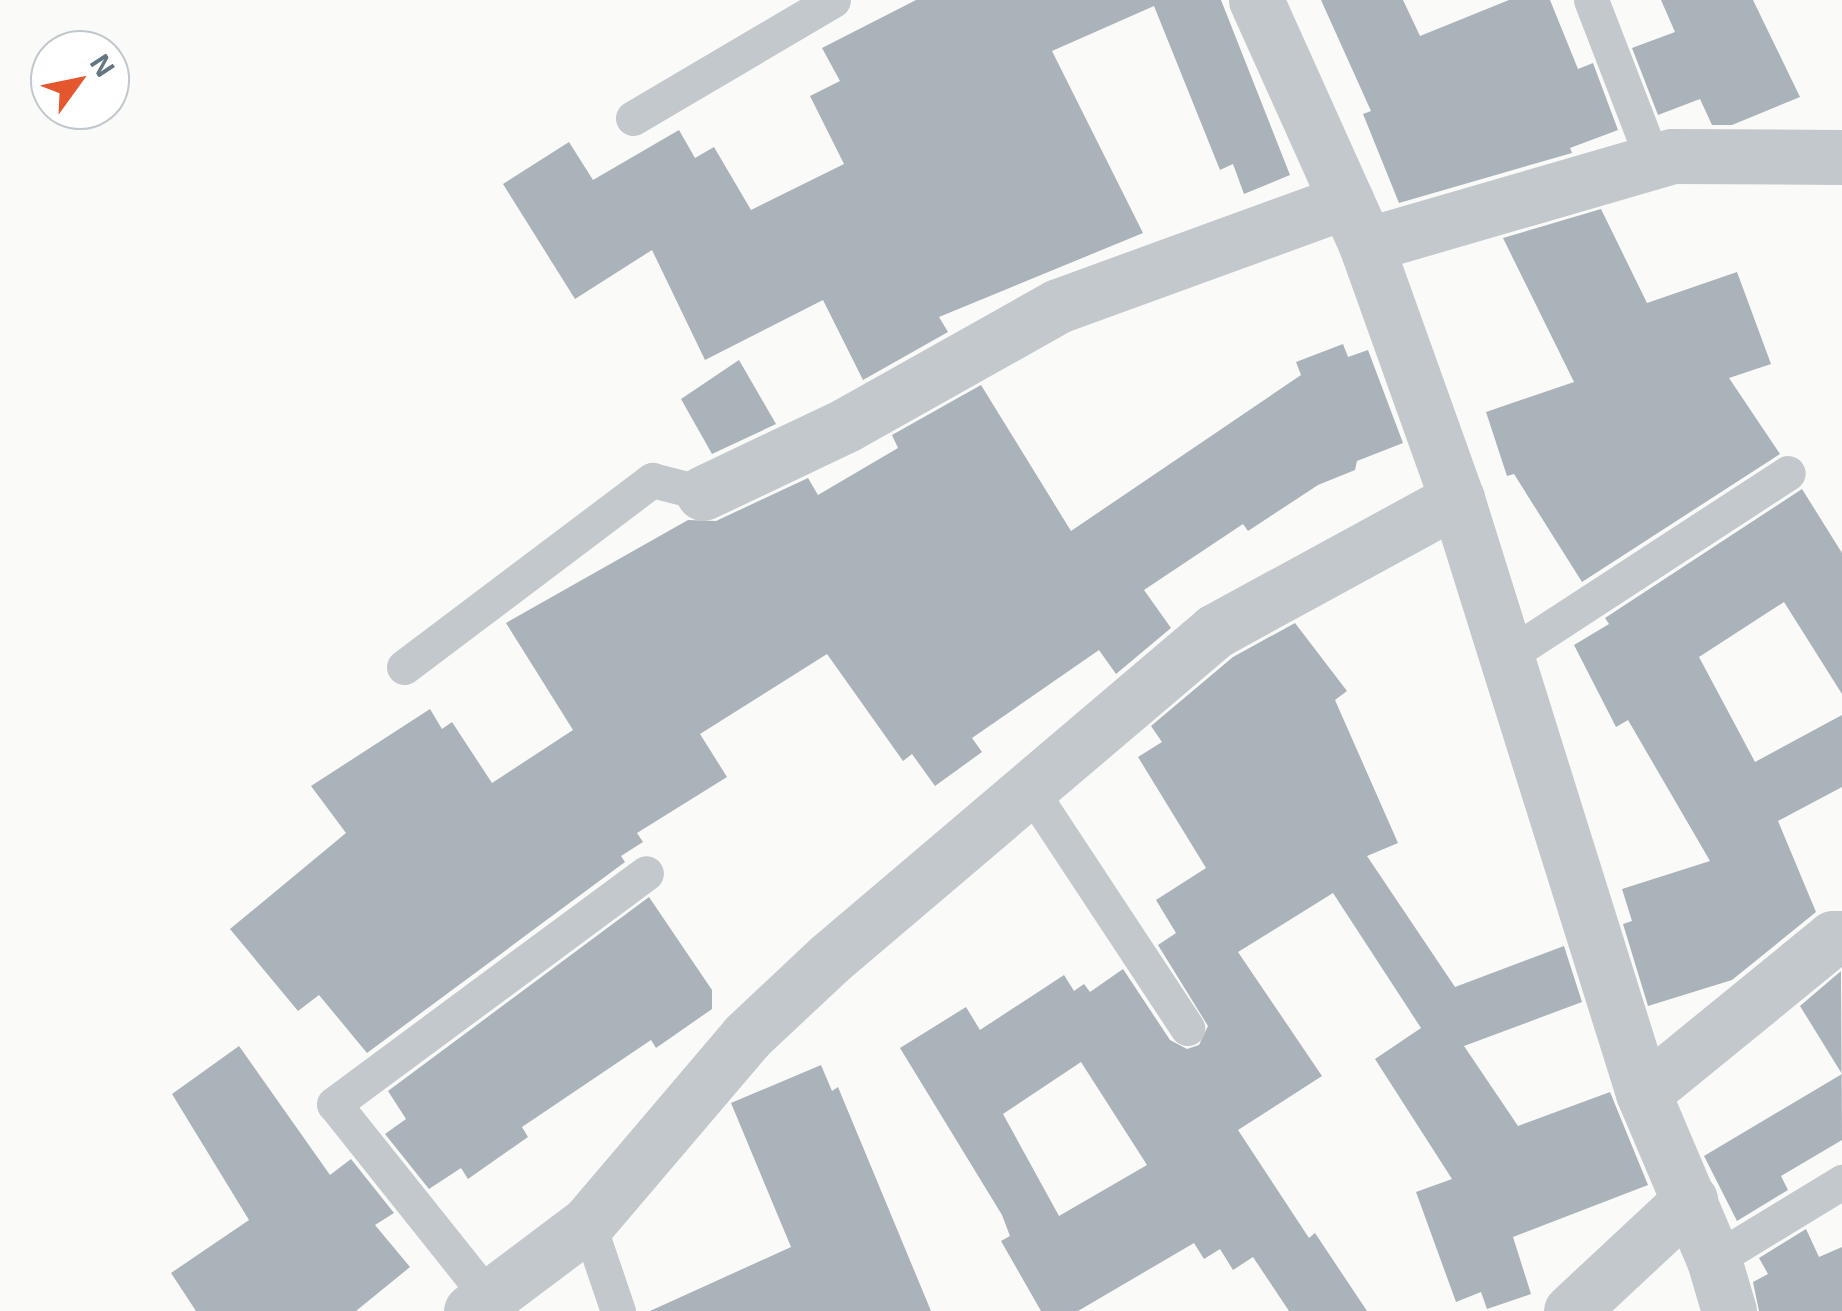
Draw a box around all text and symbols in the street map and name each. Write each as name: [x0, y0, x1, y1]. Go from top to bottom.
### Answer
north arrow: [30, 30, 130, 130]
text: N: [84, 47, 123, 82]

